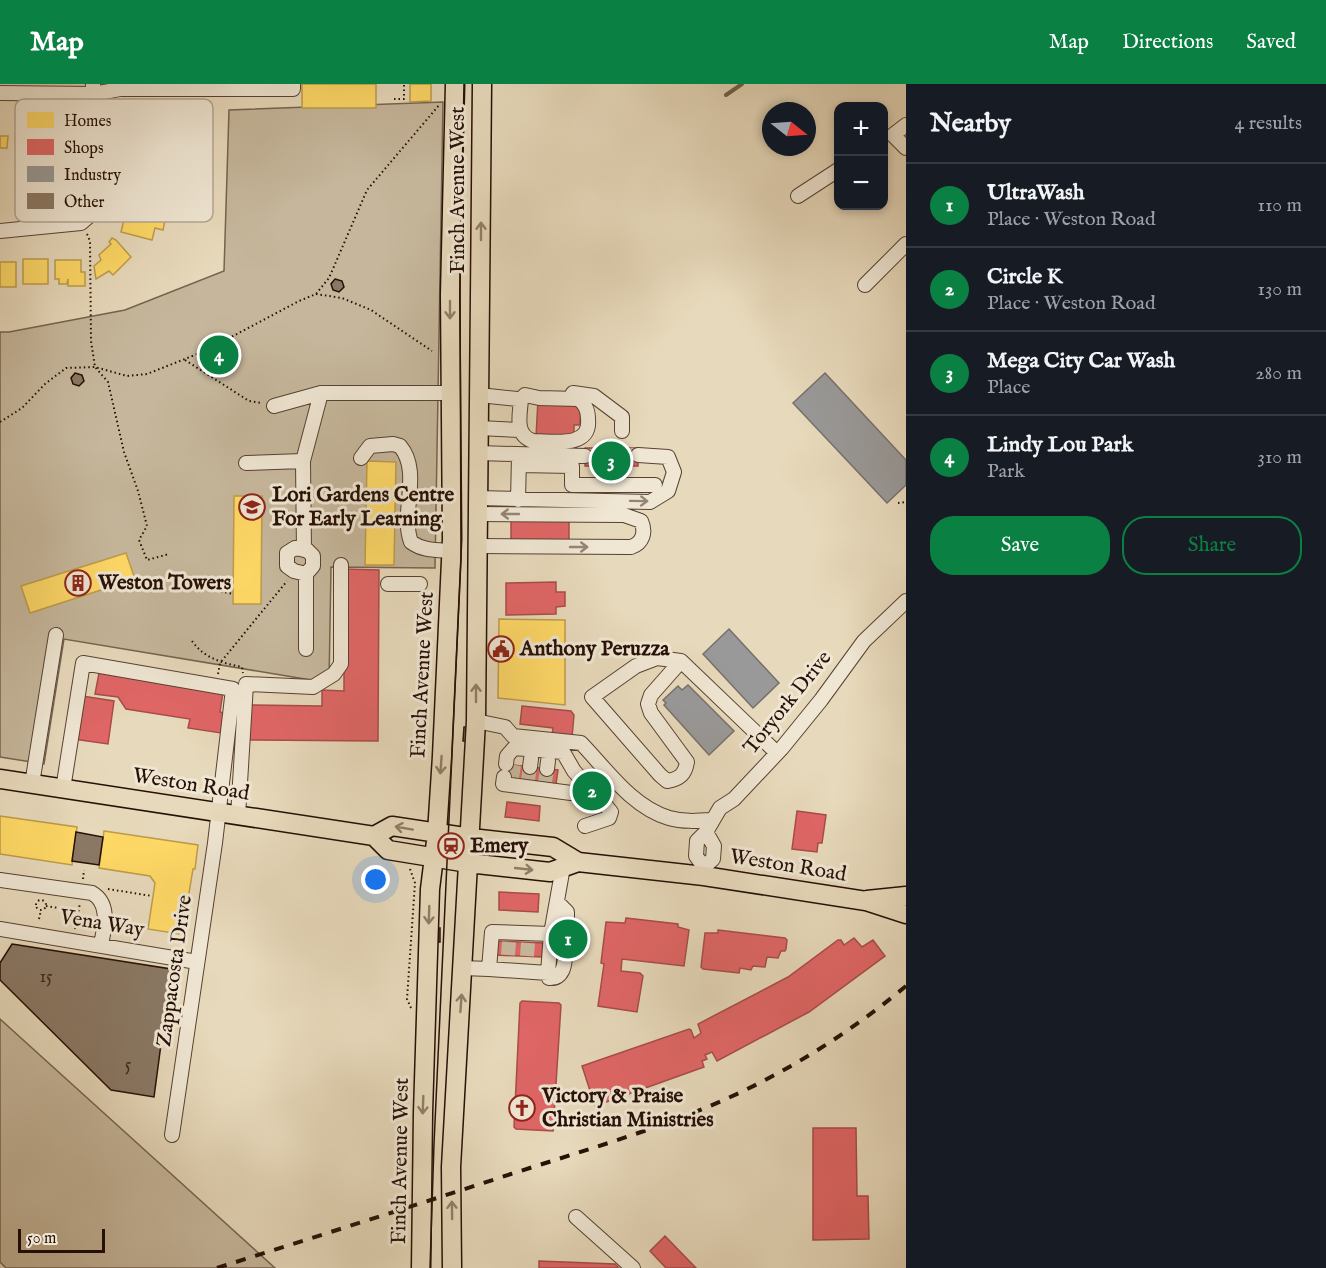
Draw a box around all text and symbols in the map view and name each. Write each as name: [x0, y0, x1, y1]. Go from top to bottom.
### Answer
text: Map: [30, 25, 84, 60]
text: Map: [1049, 29, 1089, 56]
text: Directions: [1122, 29, 1213, 56]
text: Saved: [1246, 29, 1296, 56]
legend: [15, 99, 213, 222]
north arrow: [762, 102, 816, 156]
map controls: [834, 102, 888, 210]
button: +: [834, 102, 888, 156]
street label: Finch Avenue West: [445, 107, 472, 273]
text: Nearby: [930, 107, 1011, 140]
text: 4 results: [1235, 111, 1302, 136]
text: Homes: [64, 112, 112, 132]
text: Shops: [64, 139, 104, 159]
button: −: [834, 156, 888, 210]
text: Industry: [64, 166, 121, 186]
text: UltraWash: [987, 179, 1085, 207]
text: Other: [64, 193, 105, 213]
text: 1: [946, 193, 953, 218]
text: 110 m: [1258, 193, 1302, 218]
text: Place · Weston Road: [987, 207, 1156, 232]
one-way arrow: [475, 222, 487, 242]
text: Circle K: [987, 263, 1063, 291]
text: 2: [945, 277, 954, 302]
text: 130 m: [1257, 277, 1302, 302]
text: Place · Weston Road: [987, 291, 1156, 316]
one-way arrow: [444, 300, 456, 320]
pin: 4: [200, 332, 238, 378]
text: Mega City Car Wash: [987, 347, 1175, 375]
text: 3: [946, 361, 953, 386]
text: 280 m: [1255, 361, 1302, 386]
text: Place: [987, 375, 1030, 400]
text: Lindy Lou Park: [987, 431, 1133, 459]
pin: 3: [592, 438, 630, 484]
text: 4: [945, 445, 954, 470]
text: 310 m: [1258, 445, 1302, 470]
text: Park: [987, 459, 1025, 484]
place label: Lori Gardens Centre For Early Learning: [272, 482, 454, 533]
school or university icon: Lori Gardens Centre For Early Learning: [237, 492, 267, 522]
one-way arrow: [629, 496, 649, 507]
one-way arrow: [501, 508, 521, 520]
button: Save: [930, 516, 1110, 575]
button: Share: [1122, 516, 1302, 575]
one-way arrow: [569, 541, 589, 553]
building icon: Weston Towers: [63, 568, 93, 598]
place label: Weston Towers: [97, 570, 231, 597]
street label: Finch Avenue West: [405, 591, 441, 759]
public building icon: Anthony Peruzza: [486, 634, 516, 664]
place label: Anthony Peruzza: [519, 636, 670, 663]
street label: Toryork Drive: [738, 645, 838, 760]
one-way arrow: [470, 684, 482, 704]
one-way arrow: [435, 755, 446, 774]
street label: Weston Road: [131, 762, 252, 808]
pin: 2: [572, 768, 612, 814]
one-way arrow: [395, 822, 415, 833]
station icon: Emery: [436, 831, 466, 861]
place label: Emery: [470, 833, 529, 860]
street label: Weston Road: [728, 843, 849, 889]
one-way arrow: [514, 864, 533, 875]
your location: [361, 865, 390, 894]
street label: Zappacosta Drive: [151, 893, 199, 1049]
street label: Vena Way: [57, 904, 147, 944]
one-way arrow: [423, 905, 435, 925]
pin: 1: [548, 916, 588, 962]
house number: 15: [39, 966, 53, 989]
one-way arrow: [455, 994, 466, 1014]
house number: 5: [125, 1054, 132, 1077]
street label: Finch Avenue West: [386, 1077, 416, 1245]
place label: Victory & Praise Christian Ministries: [541, 1083, 714, 1134]
church icon: Victory & Praise Christian Ministries: [507, 1093, 537, 1123]
one-way arrow: [418, 1094, 429, 1114]
one-way arrow: [446, 1200, 457, 1220]
scale bar: [18, 1226, 105, 1254]
text: 50 m: [27, 1229, 56, 1249]

